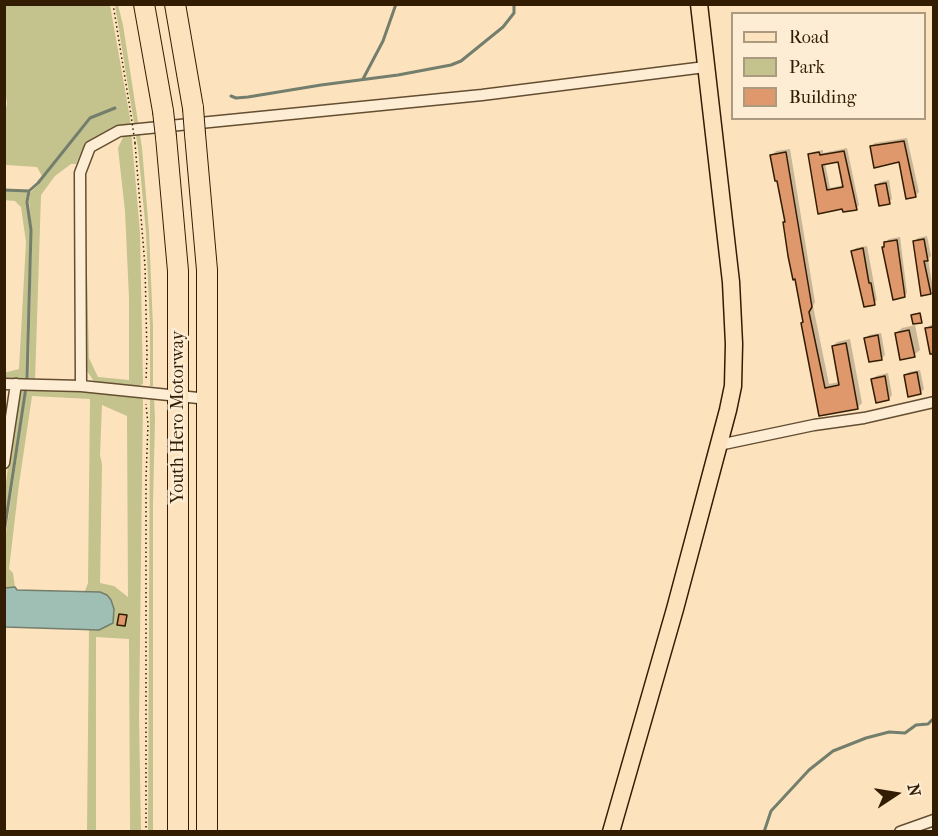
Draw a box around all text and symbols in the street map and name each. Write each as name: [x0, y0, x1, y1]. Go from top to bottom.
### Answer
legend: [731, 12, 926, 120]
text: Road: [789, 27, 829, 48]
text: Park: [789, 57, 825, 78]
text: Building: [789, 87, 856, 108]
street label: Youth Hero Motorway: [168, 331, 190, 503]
north arrow: [866, 764, 926, 824]
text: N: [904, 782, 925, 798]

